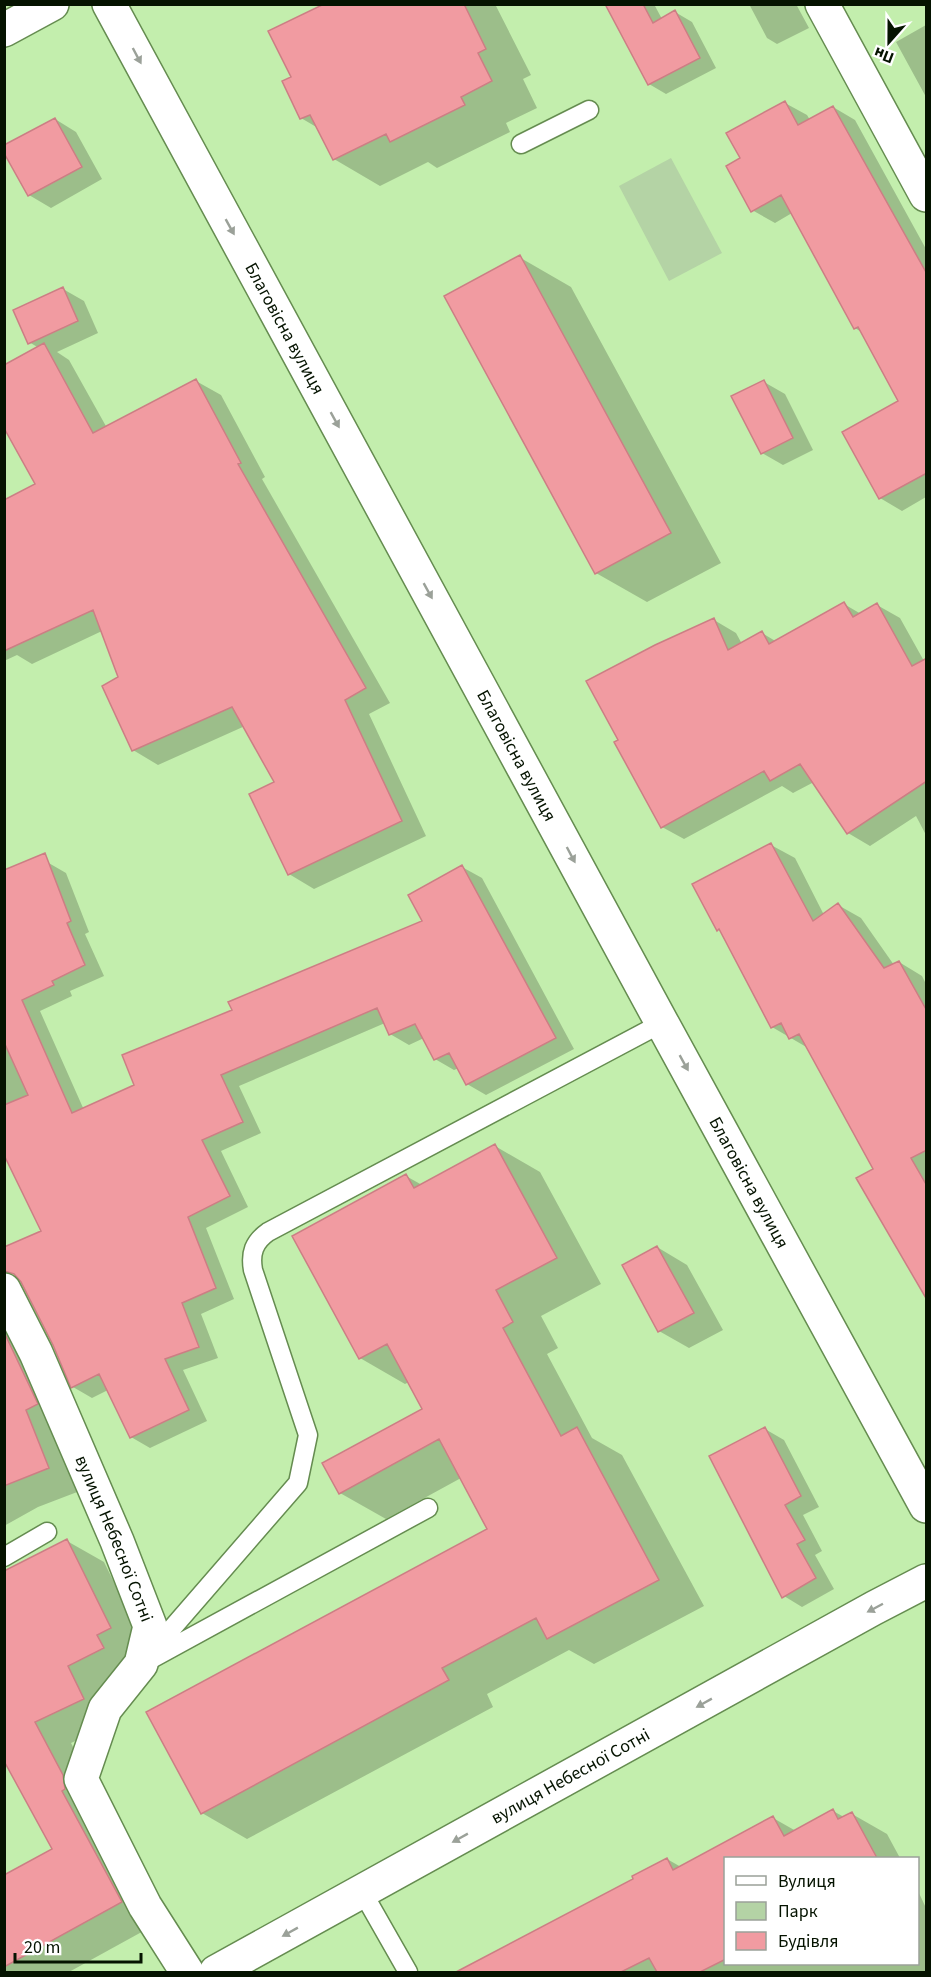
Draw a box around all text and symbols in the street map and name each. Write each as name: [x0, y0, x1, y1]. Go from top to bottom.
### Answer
north arrow: [859, 12, 919, 72]
text: Пн: [871, 41, 897, 69]
one-way arrow: [132, 48, 142, 65]
one-way arrow: [225, 219, 235, 236]
street label: Благовісна вулиця: [239, 258, 331, 399]
one-way arrow: [330, 411, 340, 428]
one-way arrow: [423, 583, 433, 600]
street label: Благовісна вулиця: [470, 685, 562, 826]
one-way arrow: [566, 846, 576, 863]
one-way arrow: [679, 1055, 689, 1072]
street label: Благовісна вулиця: [703, 1112, 795, 1253]
street label: вулиця Небесної Сотні: [68, 1451, 159, 1626]
one-way arrow: [866, 1603, 883, 1613]
one-way arrow: [696, 1697, 712, 1708]
street label: вулиця Небесної Сотні: [487, 1722, 655, 1830]
one-way arrow: [451, 1833, 468, 1843]
legend: [724, 1857, 919, 1965]
text: Вулиця: [778, 1869, 836, 1894]
text: Парк: [778, 1899, 818, 1924]
scale bar: [15, 1926, 141, 1964]
one-way arrow: [281, 1927, 298, 1937]
text: Будівля: [778, 1929, 838, 1954]
text: 20 m: [24, 1935, 60, 1960]

